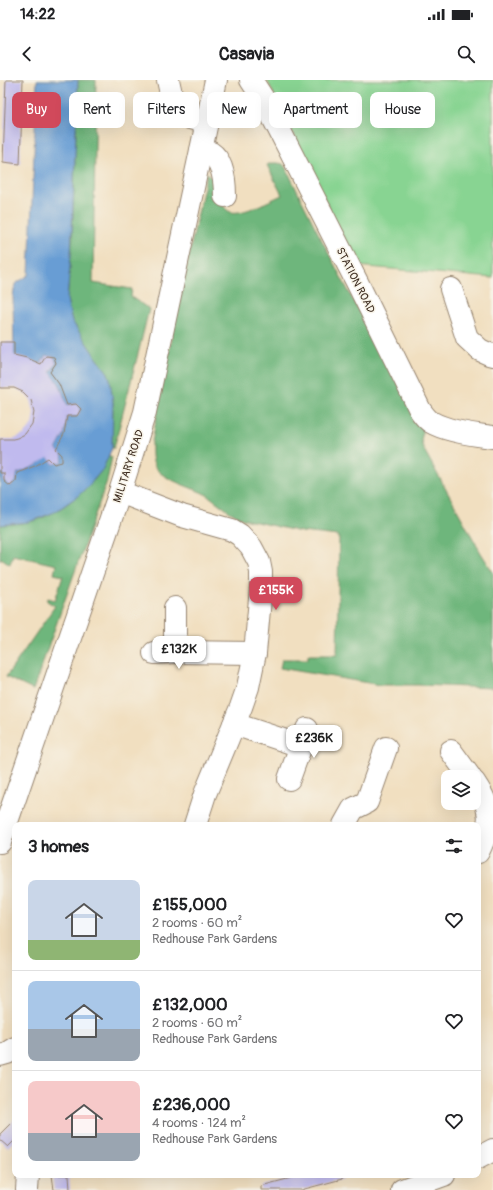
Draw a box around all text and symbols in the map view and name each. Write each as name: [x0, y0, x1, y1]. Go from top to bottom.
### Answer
text: 14:22: [20, 5, 55, 24]
icon: back: [16, 43, 38, 65]
text: Casavia: [219, 43, 274, 66]
icon: search: [455, 43, 477, 65]
chip: Buy: [12, 92, 61, 128]
chip: Rent: [69, 92, 125, 128]
chip: Filters: [133, 92, 199, 128]
chip: New: [207, 92, 261, 128]
chip: Apartment: [269, 92, 362, 128]
chip: House: [370, 92, 435, 128]
street label: STATION ROAD: [333, 245, 378, 315]
street label: MILITARY ROAD: [111, 428, 146, 504]
pin: £155K: [248, 577, 304, 611]
text: £155K: [258, 582, 294, 598]
pin: £132K: [151, 636, 207, 670]
text: £132K: [161, 641, 197, 657]
pin: £236K: [286, 725, 342, 759]
text: £236K: [295, 730, 333, 746]
map controls: [441, 770, 481, 810]
button: layers: [441, 770, 481, 810]
icon: filters: [443, 835, 465, 857]
text: 3 homes: [28, 836, 89, 857]
text: £155,000: [152, 894, 227, 915]
icon: home: [60, 896, 108, 944]
icon: heart: [443, 909, 465, 931]
text: 2 rooms · 60 m²: [152, 915, 242, 931]
text: Redhouse Park Gardens: [152, 931, 277, 947]
text: £132,000: [152, 994, 228, 1015]
icon: home: [60, 997, 108, 1045]
icon: heart: [443, 1010, 465, 1032]
text: 2 rooms · 60 m²: [152, 1015, 242, 1031]
text: Redhouse Park Gardens: [152, 1031, 277, 1047]
text: £236,000: [152, 1094, 230, 1115]
icon: home: [60, 1097, 108, 1145]
icon: heart: [443, 1110, 465, 1132]
text: 4 rooms · 124 m²: [152, 1115, 246, 1131]
text: Redhouse Park Gardens: [152, 1131, 277, 1147]

